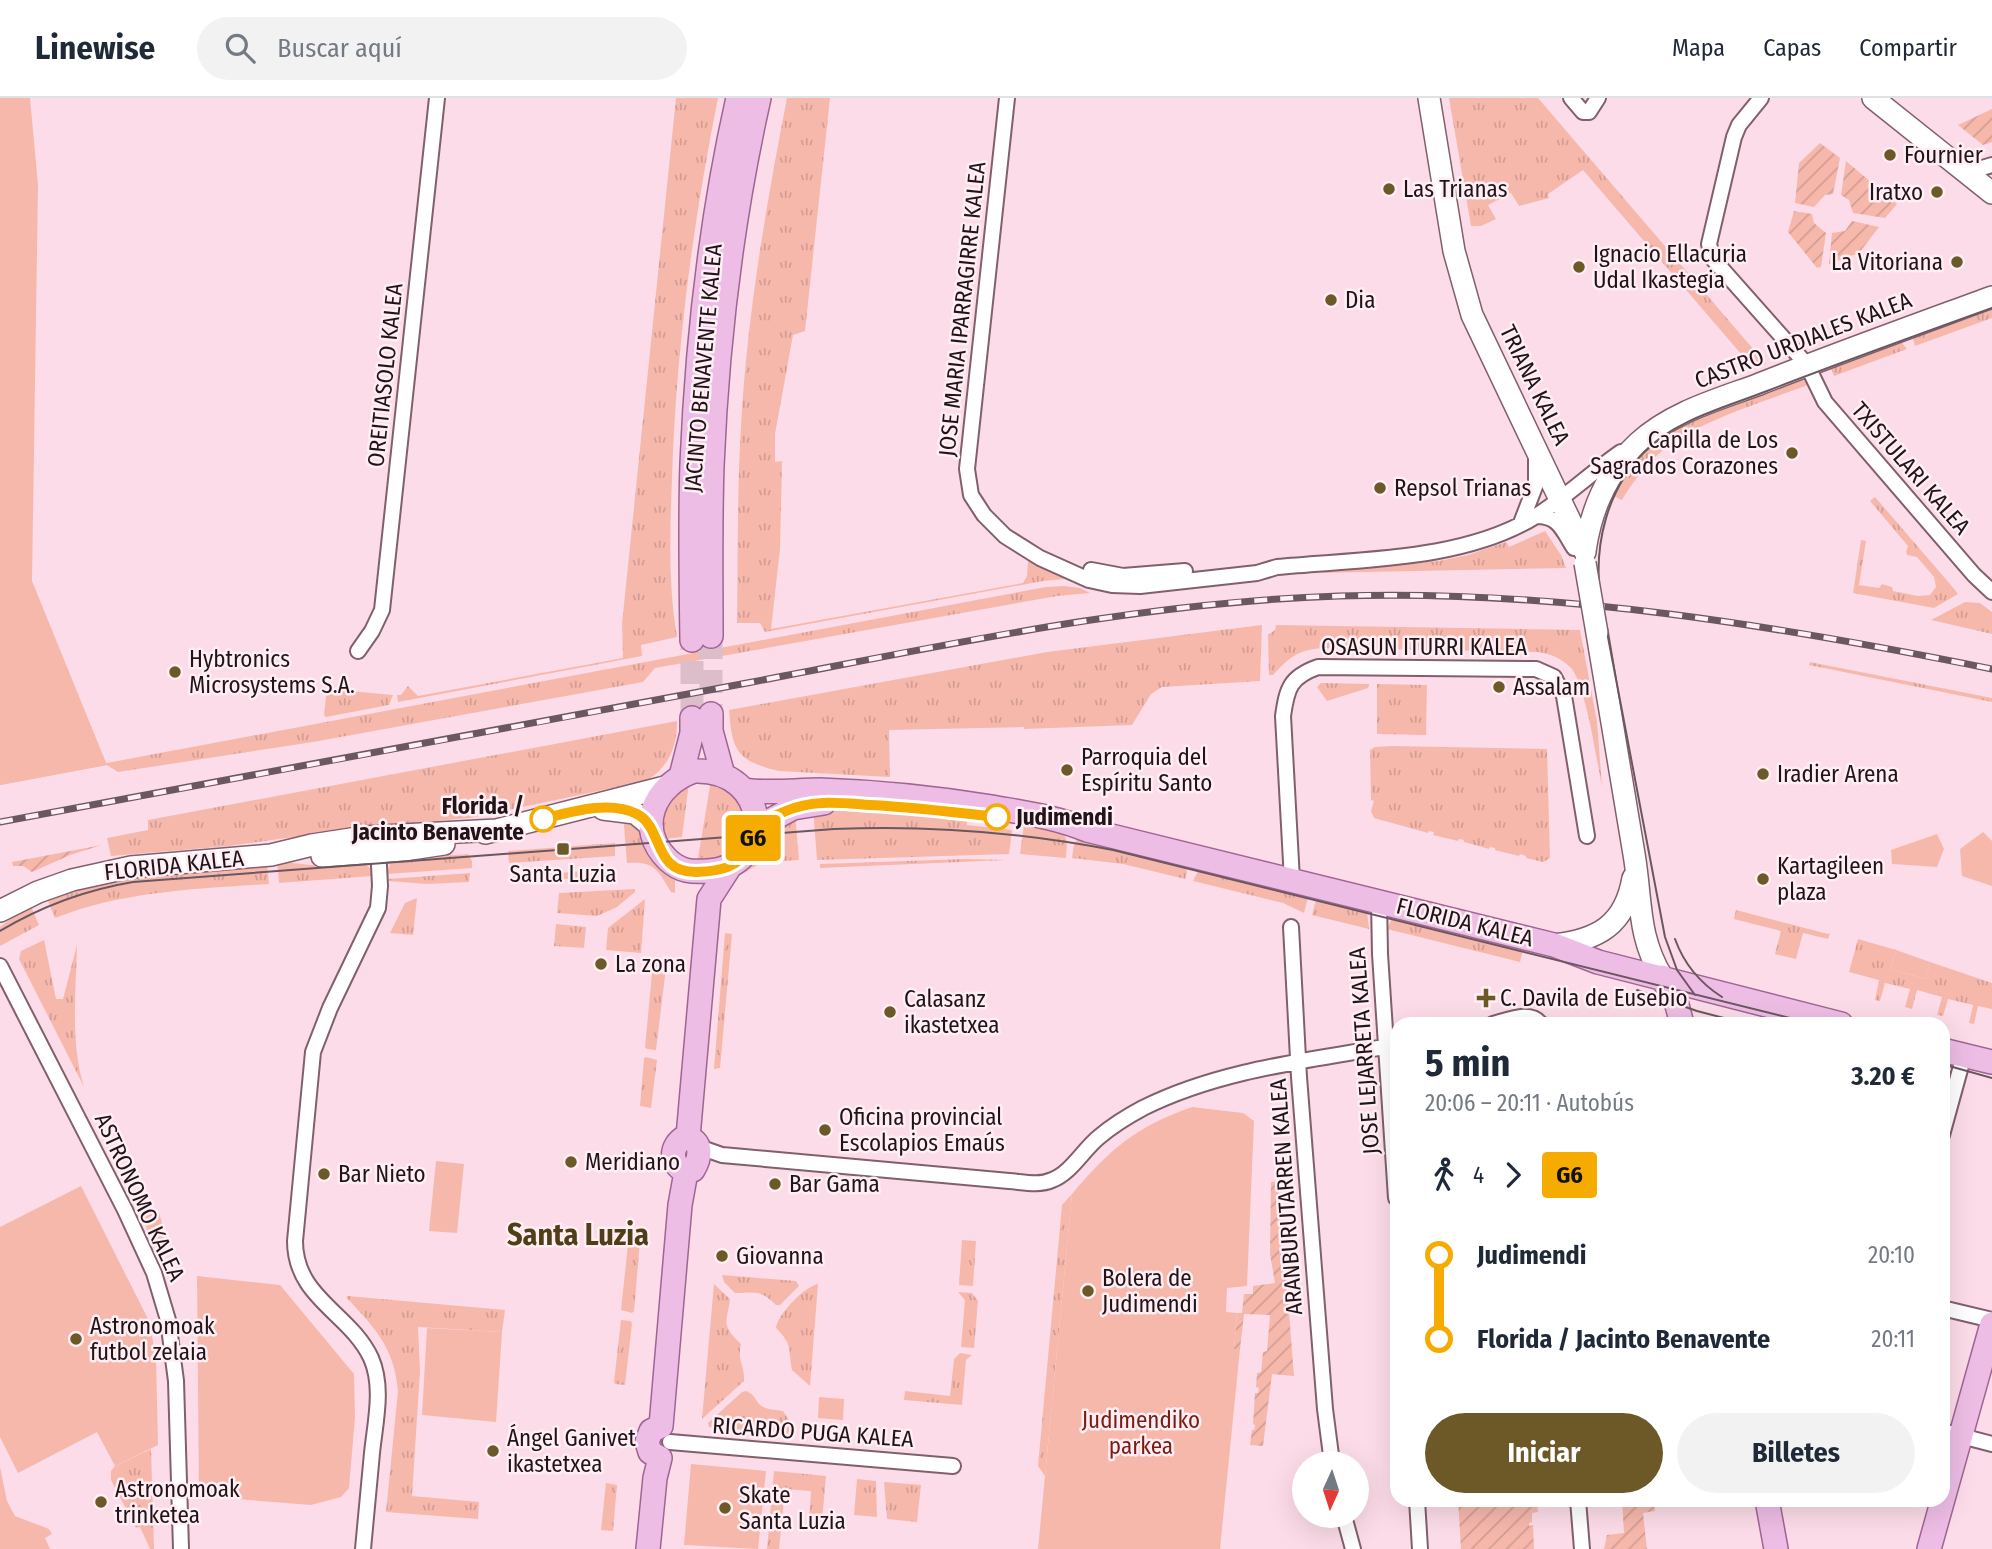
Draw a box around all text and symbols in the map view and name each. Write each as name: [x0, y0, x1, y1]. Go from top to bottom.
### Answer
search box: [197, 17, 687, 80]
text: Linewise: [35, 28, 155, 68]
icon: search: [221, 29, 259, 67]
text: Buscar aquí: [277, 33, 402, 64]
text: Mapa: [1672, 34, 1725, 62]
text: Capas: [1763, 34, 1821, 62]
text: Compartir: [1859, 34, 1957, 62]
place label: Fournier: [1904, 141, 1983, 169]
marker: Fournier: [1882, 147, 1898, 163]
street label: JOSE MARIA IPARRAGIRRE KALEA: [933, 160, 991, 458]
place label: Las Trianas: [1403, 175, 1508, 203]
place label: Iratxo: [1869, 178, 1923, 206]
marker: Las Trianas: [1381, 181, 1397, 197]
marker: Iratxo: [1929, 184, 1945, 200]
place label: Ignacio Ellacuria Udal Ikastegia: [1593, 240, 1747, 294]
street label: JACINTO BENAVENTE KALEA: [678, 243, 728, 493]
place label: La Vitoriana: [1831, 248, 1943, 276]
marker: La Vitoriana: [1949, 254, 1965, 270]
marker: Ignacio Ellacuria Udal Ikastegia: [1571, 259, 1587, 275]
street label: OREITIASOLO KALEA: [361, 282, 409, 468]
place label: Dia: [1345, 286, 1375, 314]
street label: CASTRO URDIALES KALEA: [1691, 286, 1915, 394]
marker: Dia: [1323, 292, 1339, 308]
street label: TRIANA KALEA: [1494, 320, 1576, 450]
street label: TXISTULARI KALEA: [1846, 396, 1976, 540]
place label: Capilla de Los Sagrados Corazones: [1590, 426, 1778, 480]
marker: Capilla de Los Sagrados Corazones: [1784, 445, 1800, 461]
place label: Repsol Trianas: [1394, 474, 1531, 502]
marker: Repsol Trianas: [1372, 480, 1388, 496]
street label: OSASUN ITURRI KALEA: [1321, 633, 1527, 661]
place label: Hybtronics Microsystems S.A.: [189, 645, 355, 699]
marker: Hybtronics Microsystems S.A.: [167, 664, 183, 680]
place label: Assalam: [1513, 673, 1590, 701]
marker: Assalam: [1491, 679, 1507, 695]
place label: Parroquia del Espíritu Santo: [1081, 743, 1212, 797]
place label: Iradier Arena: [1777, 760, 1899, 788]
marker: Parroquia del Espíritu Santo: [1059, 762, 1075, 778]
marker: Iradier Arena: [1755, 766, 1771, 782]
place label: Florida / Jacinto Benavente: [351, 792, 524, 846]
place label: Judimendi: [1015, 803, 1113, 831]
marker: Judimendi: [984, 804, 1010, 830]
marker: Florida / Jacinto Benavente: [530, 806, 556, 832]
line badge: G6: [722, 815, 784, 861]
text: G6: [740, 824, 766, 852]
marker: Santa Luzia: [555, 841, 571, 857]
street label: FLORIDA KALEA: [103, 844, 245, 886]
place label: Kartagileen plaza: [1777, 852, 1884, 906]
place label: Santa Luzia: [510, 860, 616, 888]
marker: Kartagileen plaza: [1755, 871, 1771, 887]
street label: FLORIDA KALEA: [1394, 891, 1536, 953]
street label: JOSE LEJARRETA KALEA: [1343, 946, 1385, 1156]
place label: La zona: [615, 950, 686, 978]
marker: La zona: [593, 956, 609, 972]
place label: C. Davila de Eusebio: [1500, 984, 1688, 1012]
place label: Calasanz ikastetxea: [904, 985, 999, 1039]
marker: C. Davila de Eusebio: [1478, 990, 1494, 1006]
marker: Calasanz ikastetxea: [882, 1004, 898, 1020]
text: 5 min: [1425, 1040, 1510, 1086]
text: 3.20 €: [1851, 1061, 1915, 1092]
street label: ARANBURUTARREN KALEA: [1264, 1078, 1308, 1316]
text: 20:06 – 20:11 · Autobús: [1425, 1089, 1634, 1117]
place label: Oficina provincial Escolapios Emaús: [839, 1103, 1005, 1157]
street label: ASTRONOMO KALEA: [89, 1109, 191, 1285]
marker: Oficina provincial Escolapios Emaús: [817, 1122, 833, 1138]
place label: Meridiano: [585, 1148, 680, 1176]
marker: Meridiano: [563, 1154, 579, 1170]
icon: walk: [1425, 1156, 1463, 1194]
icon: forward: [1494, 1156, 1532, 1194]
place label: Bar Nieto: [338, 1160, 426, 1188]
text: 4: [1473, 1161, 1484, 1189]
text: G6: [1556, 1161, 1583, 1189]
marker: Bar Nieto: [316, 1166, 332, 1182]
place label: Bar Gama: [789, 1170, 880, 1198]
marker: Bar Gama: [767, 1176, 783, 1192]
district label: Santa Luzia: [507, 1217, 649, 1253]
text: Judimendi: [1477, 1240, 1587, 1271]
text: 20:10: [1868, 1241, 1915, 1269]
place label: Giovanna: [736, 1242, 824, 1270]
marker: Giovanna: [714, 1248, 730, 1264]
place label: Bolera de Judimendi: [1102, 1264, 1198, 1318]
marker: Bolera de Judimendi: [1080, 1283, 1096, 1299]
place label: Astronomoak futbol zelaia: [90, 1312, 215, 1366]
text: Florida / Jacinto Benavente: [1477, 1324, 1770, 1355]
text: 20:11: [1871, 1325, 1915, 1353]
marker: Astronomoak futbol zelaia: [68, 1331, 84, 1347]
park label: Judimendiko parkea: [1082, 1406, 1200, 1460]
street label: RICARDO PUGA KALEA: [711, 1411, 915, 1453]
button: Iniciar: [1425, 1413, 1663, 1493]
button: Billetes: [1677, 1413, 1915, 1493]
place label: Ángel Ganivet ikastetxea: [507, 1423, 636, 1478]
marker: Ángel Ganivet ikastetxea: [485, 1443, 501, 1459]
north arrow: [1292, 1451, 1368, 1528]
map controls: [1292, 1451, 1369, 1528]
place label: Astronomoak trinketea: [115, 1475, 240, 1529]
place label: Skate Santa Luzia: [739, 1481, 846, 1535]
marker: Astronomoak trinketea: [93, 1494, 109, 1510]
marker: Skate Santa Luzia: [717, 1500, 733, 1516]

